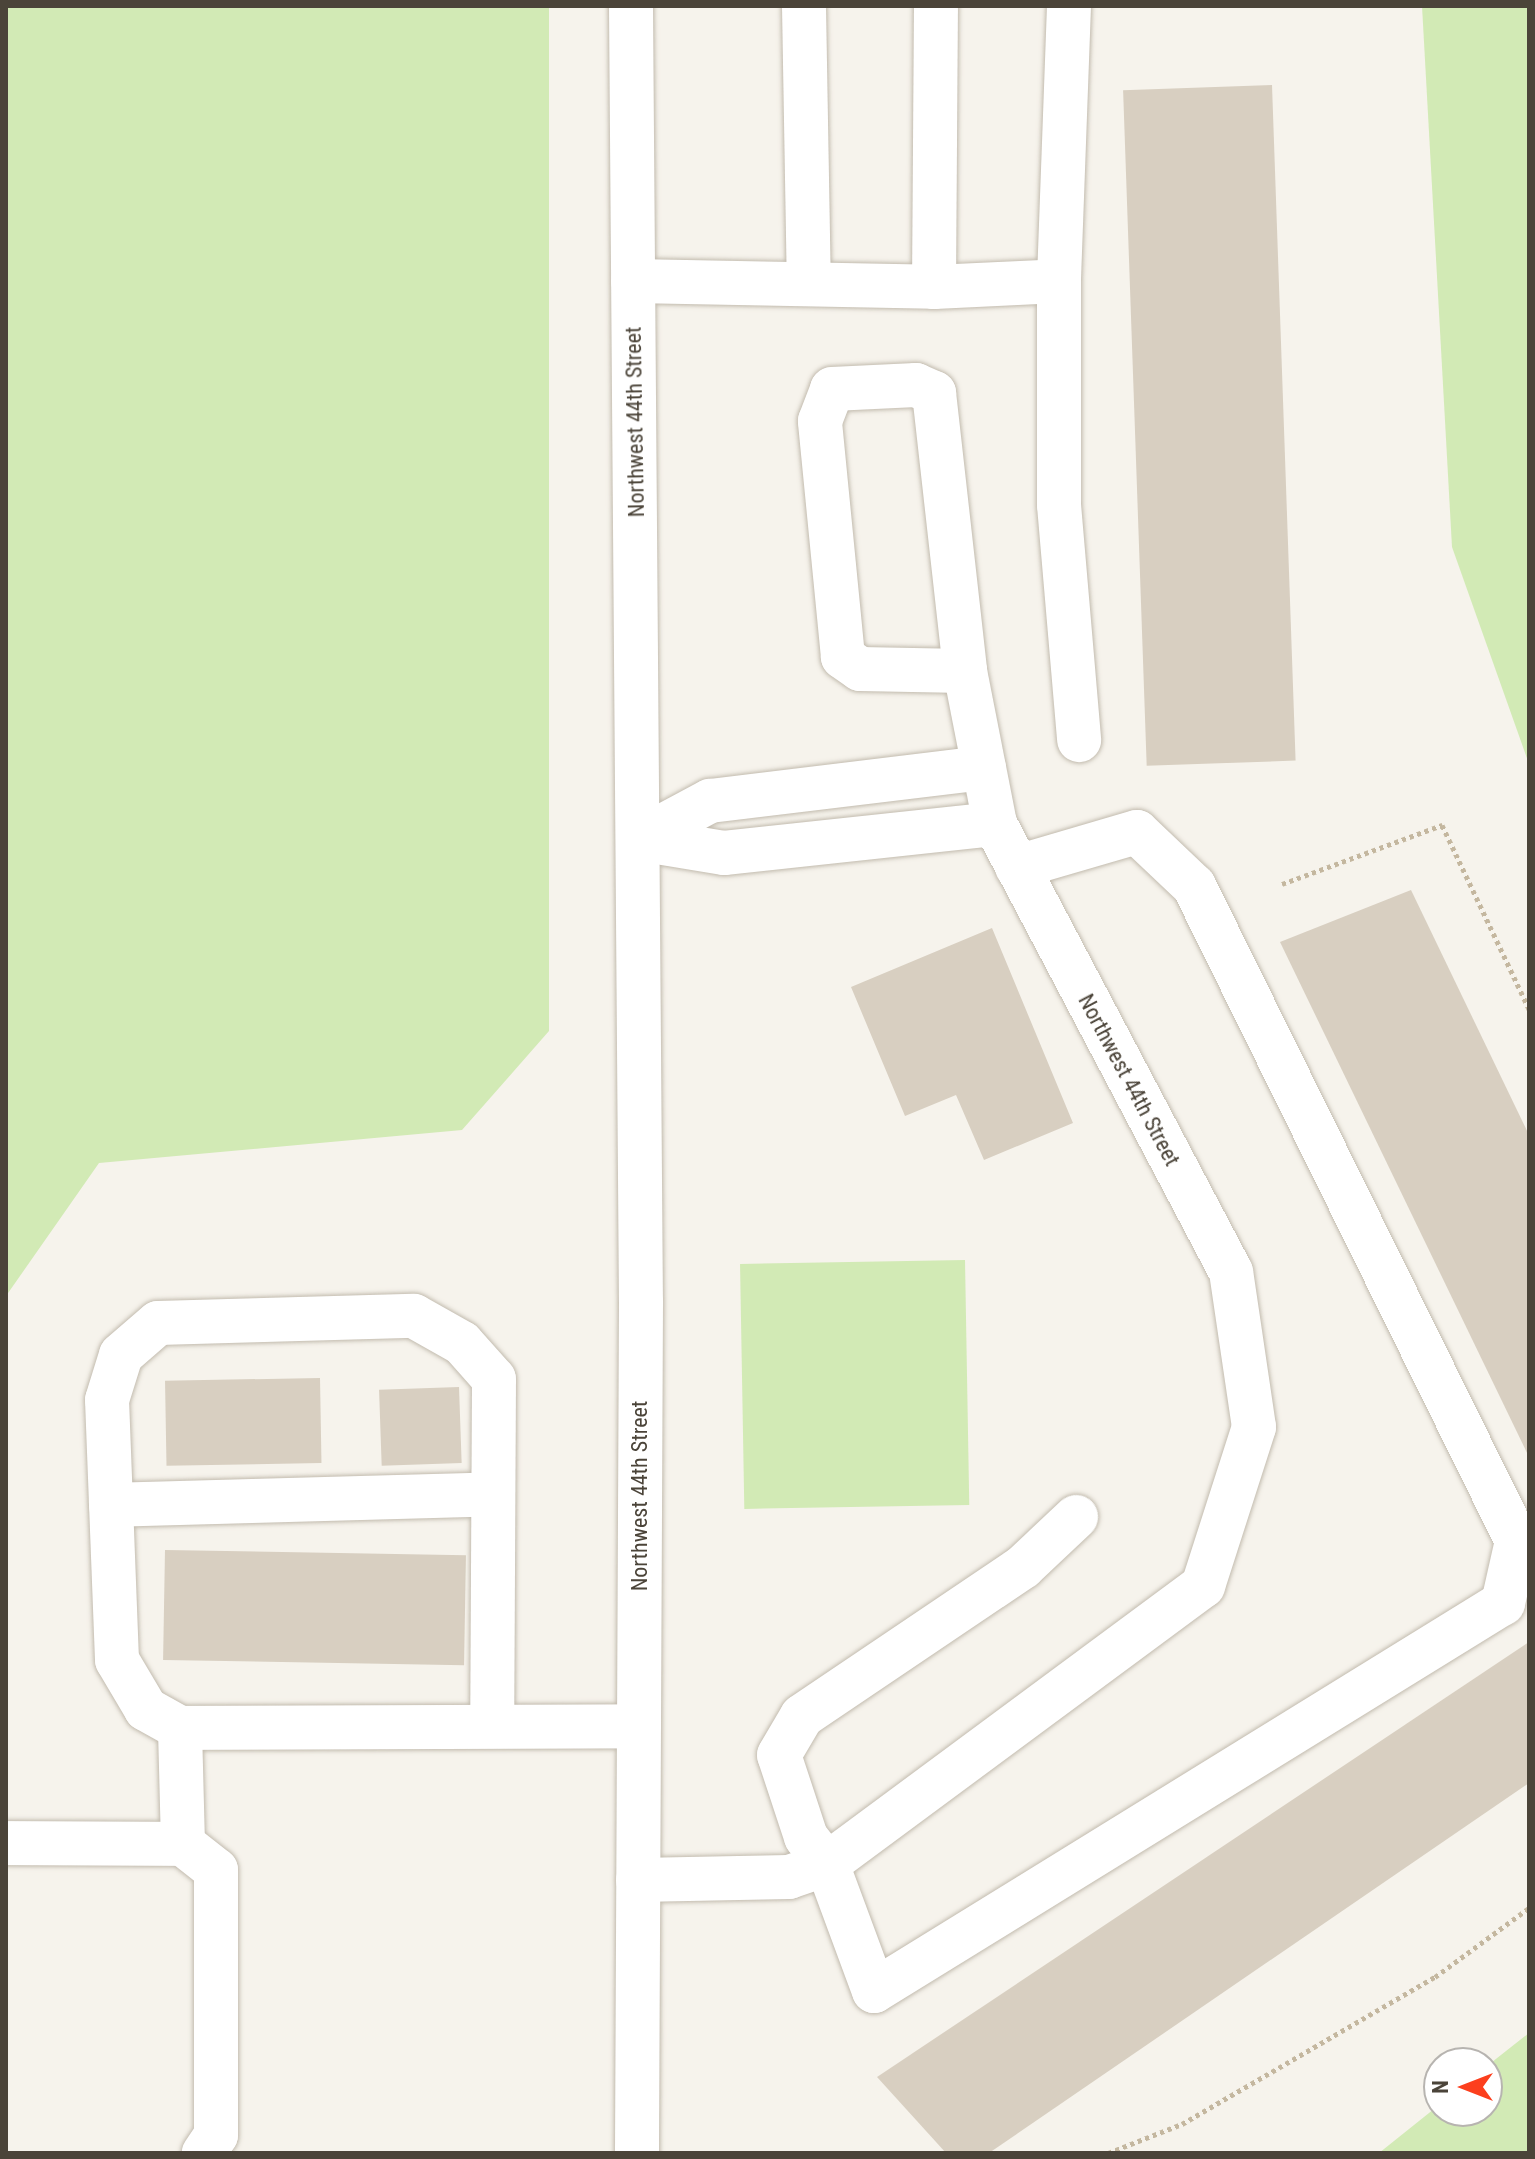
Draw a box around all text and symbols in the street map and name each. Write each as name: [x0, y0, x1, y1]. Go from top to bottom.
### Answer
street label: Northwest 44th Street: [620, 326, 650, 518]
street label: Northwest 44th Street: [1073, 990, 1185, 1170]
street label: Northwest 44th Street: [627, 1401, 653, 1591]
north arrow: [1423, 2047, 1503, 2127]
text: N: [1428, 2080, 1453, 2094]

